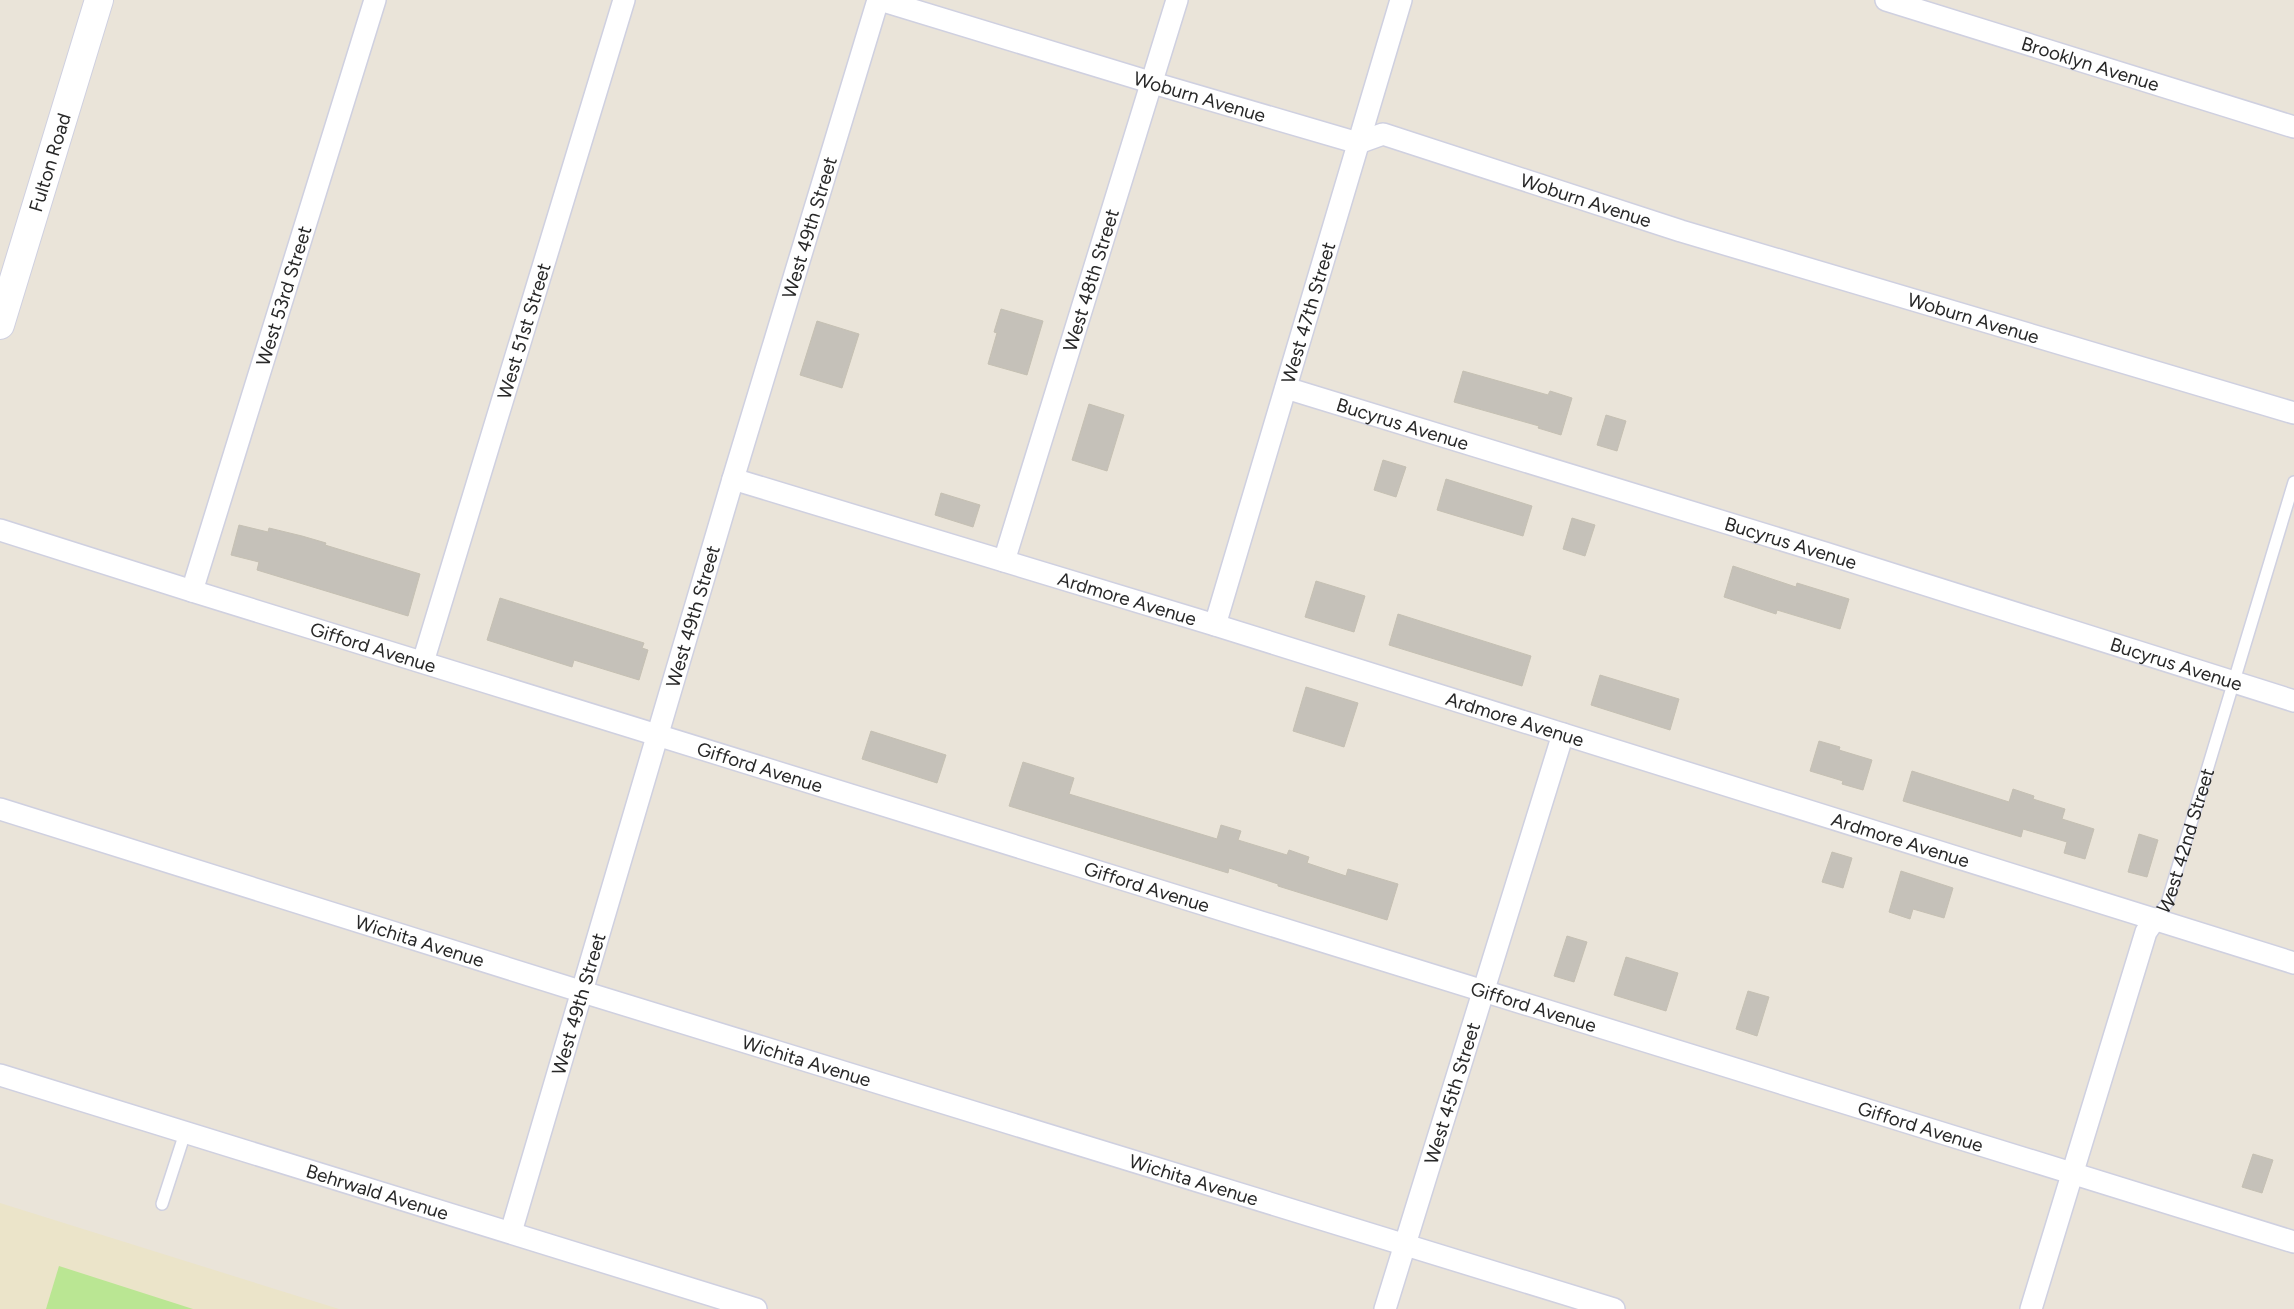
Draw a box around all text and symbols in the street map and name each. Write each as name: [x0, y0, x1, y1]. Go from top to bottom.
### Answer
street label: Brooklyn Avenue: [2018, 32, 2162, 96]
street label: Woburn Avenue: [1131, 67, 1268, 127]
street label: Fulton Road: [24, 110, 76, 215]
street label: West 49th Street: [777, 154, 842, 301]
street label: Woburn Avenue: [1517, 169, 1654, 233]
street label: West 48th Street: [1058, 206, 1124, 354]
street label: West 53rd Street: [251, 223, 316, 369]
street label: West 47th Street: [1277, 239, 1340, 386]
street label: West 51st Street: [492, 260, 556, 402]
street label: Woburn Avenue: [1905, 288, 2042, 349]
street label: Bucyrus Avenue: [1334, 393, 1471, 455]
street label: Bucyrus Avenue: [1722, 512, 1860, 574]
street label: West 49th Street: [661, 543, 725, 690]
street label: Ardmore Avenue: [1055, 567, 1199, 631]
street label: Gifford Avenue: [307, 617, 439, 678]
street label: Bucyrus Avenue: [2107, 633, 2245, 696]
street label: Ardmore Avenue: [1443, 687, 1587, 752]
street label: Gifford Avenue: [694, 737, 825, 798]
street label: West 42nd Street: [2152, 765, 2219, 918]
street label: Ardmore Avenue: [1828, 808, 1972, 873]
street label: Gifford Avenue: [1081, 857, 1212, 917]
street label: Wichita Avenue: [352, 910, 487, 972]
street label: West 49th Street: [547, 930, 611, 1078]
street label: Gifford Avenue: [1468, 977, 1599, 1037]
street label: West 45th Street: [1420, 1020, 1485, 1167]
street label: Wichita Avenue: [739, 1031, 874, 1092]
street label: Gifford Avenue: [1855, 1097, 1986, 1157]
street label: Wichita Avenue: [1126, 1150, 1261, 1211]
street label: Behrwald Avenue: [303, 1159, 451, 1225]

